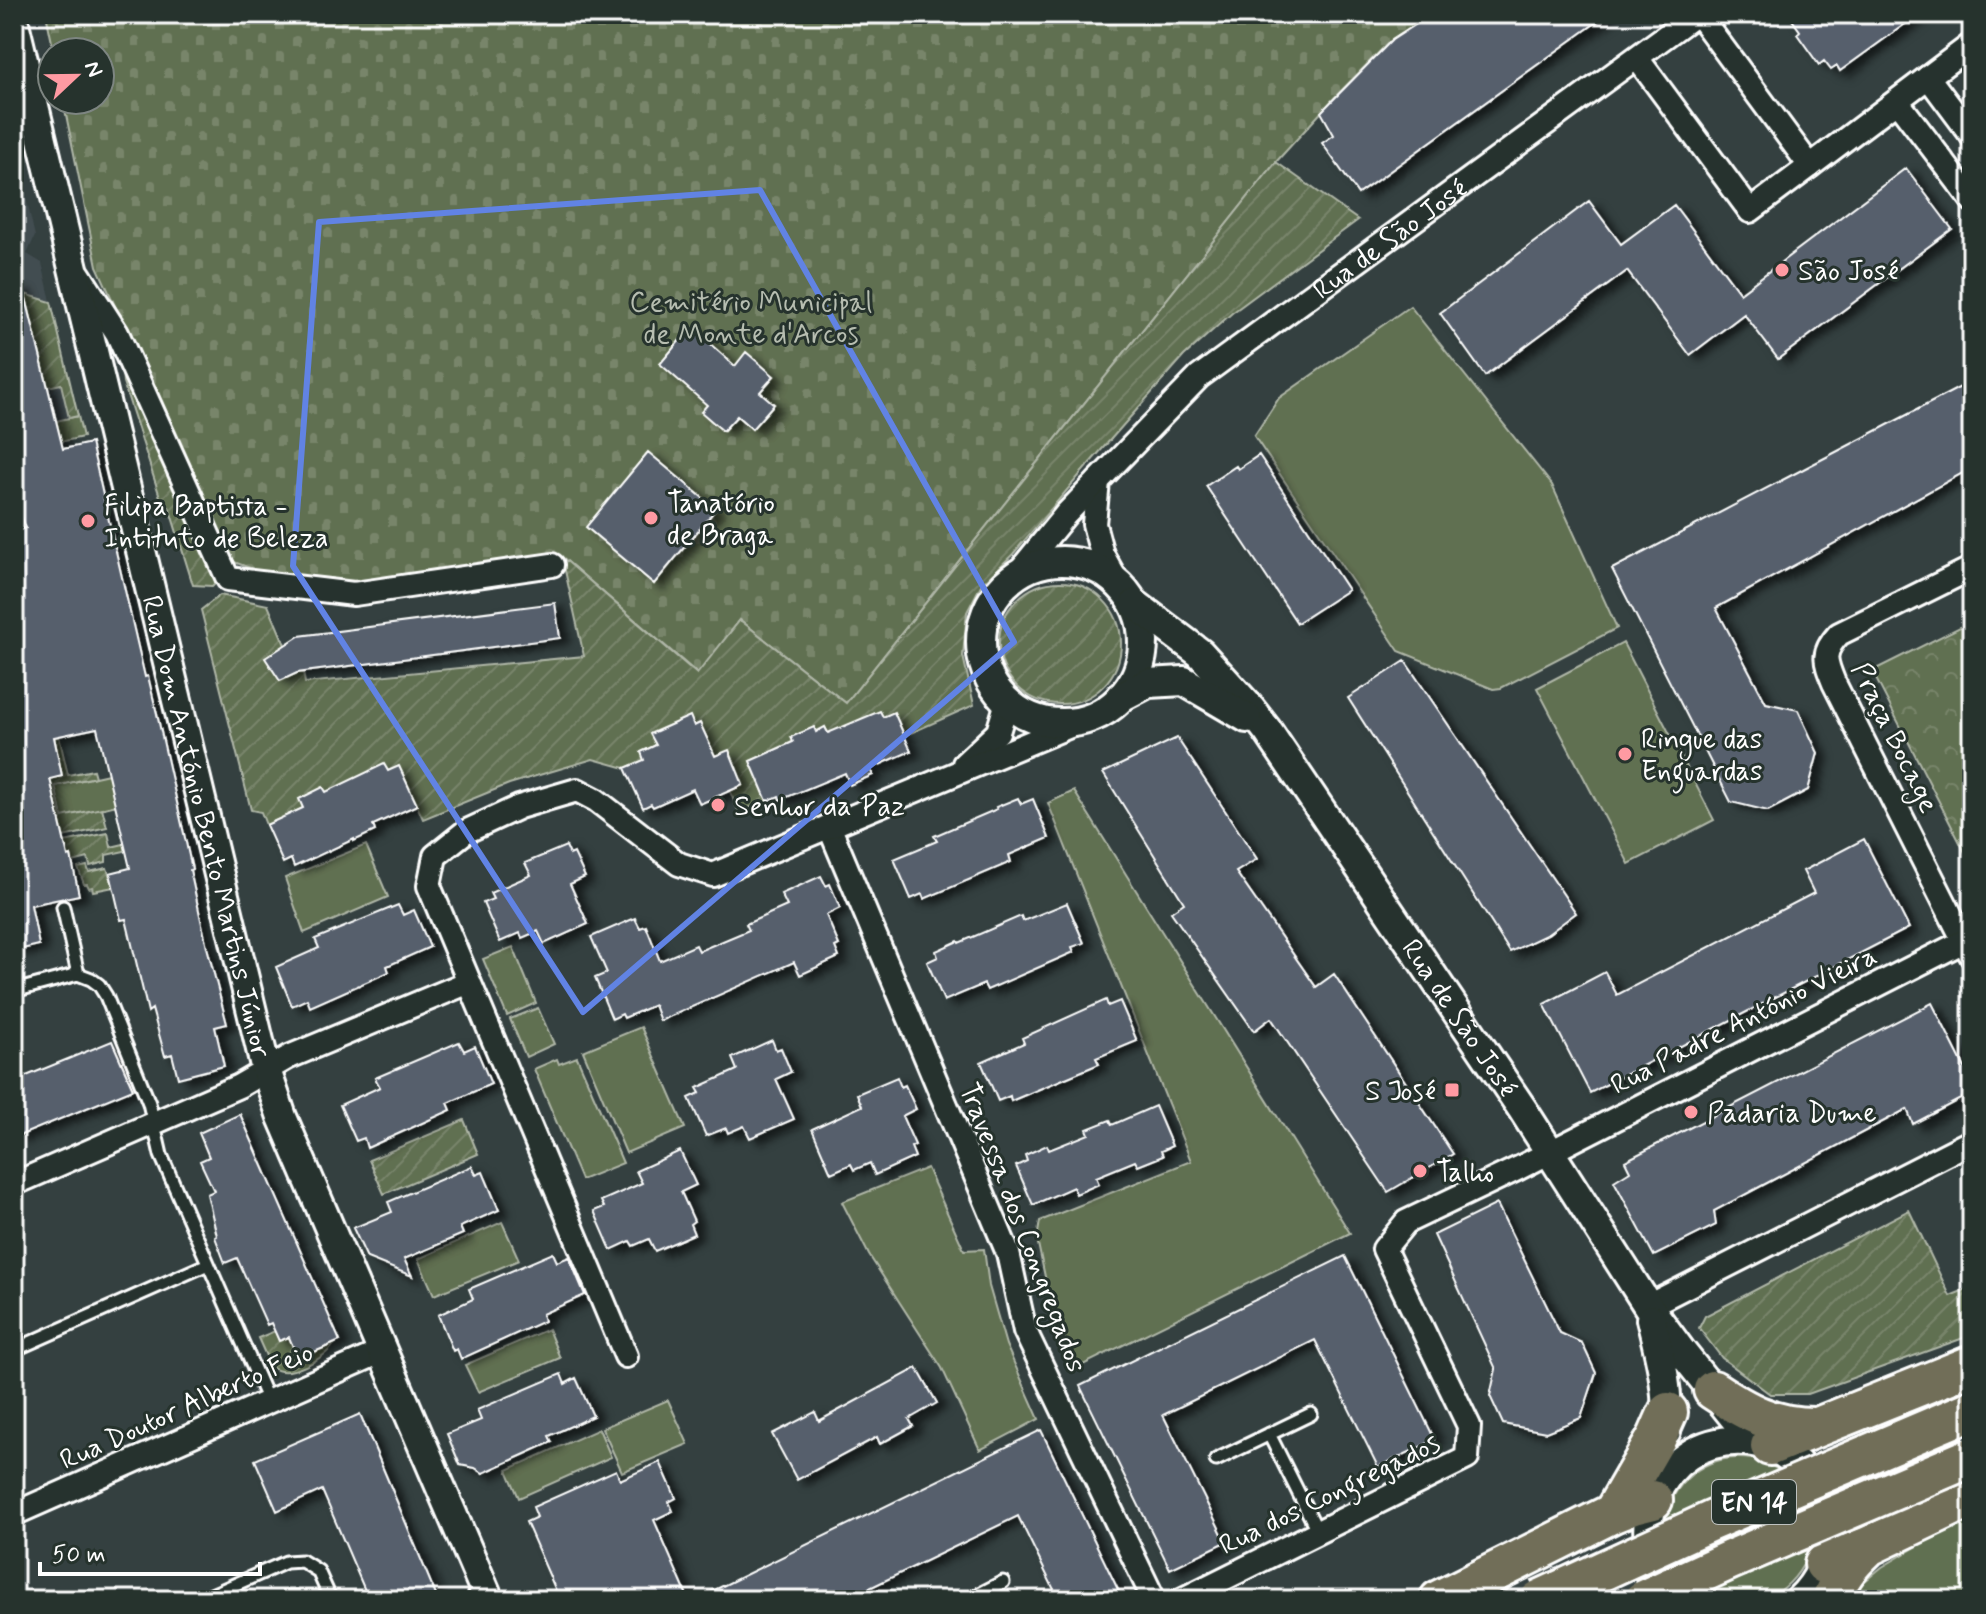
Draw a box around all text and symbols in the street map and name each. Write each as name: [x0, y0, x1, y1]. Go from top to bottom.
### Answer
north arrow: [36, 36, 116, 116]
text: N: [77, 57, 108, 81]
street label: Rua de São José: [1306, 171, 1476, 309]
place label: São José: [1798, 254, 1899, 291]
marker: São José: [1773, 261, 1791, 279]
park label: Cemitério Municipal de Monte d'Arcos: [630, 285, 872, 354]
place label: Tanatório de Braga: [667, 486, 775, 555]
place label: Filipa Baptista - Intituto de Beleza: [104, 489, 328, 558]
marker: Tanatório de Braga: [642, 509, 660, 527]
marker: Filipa Baptista - Intituto de Beleza: [79, 512, 97, 530]
street label: Rua Dom António Bento Martins Júnior: [131, 592, 278, 1062]
street label: Praça Bocage: [1840, 657, 1946, 820]
place label: Ringue das Enguardas: [1641, 722, 1762, 794]
marker: Ringue das Enguardas: [1616, 745, 1634, 763]
place label: Senhor da Paz: [734, 789, 905, 826]
marker: Senhor da Paz: [709, 796, 727, 814]
street label: Rua de São José: [1392, 932, 1525, 1105]
street label: Rua Padre António Vieira: [1605, 938, 1884, 1105]
place label: S José: [1365, 1074, 1436, 1111]
street label: Travessa dos Congregados: [947, 1078, 1094, 1379]
marker: S José: [1443, 1081, 1461, 1099]
place label: Padaria Dume: [1707, 1096, 1877, 1133]
marker: Padaria Dume: [1682, 1103, 1700, 1121]
place label: Talho: [1436, 1155, 1494, 1192]
marker: Talho: [1411, 1162, 1429, 1180]
street label: Rua Doutor Alberto Feio: [54, 1335, 320, 1480]
street label: Rua dos Congregados: [1213, 1426, 1448, 1568]
road number: EN 14: [1712, 1480, 1796, 1524]
scale bar: [40, 1526, 260, 1576]
text: 50 m: [52, 1540, 106, 1571]

